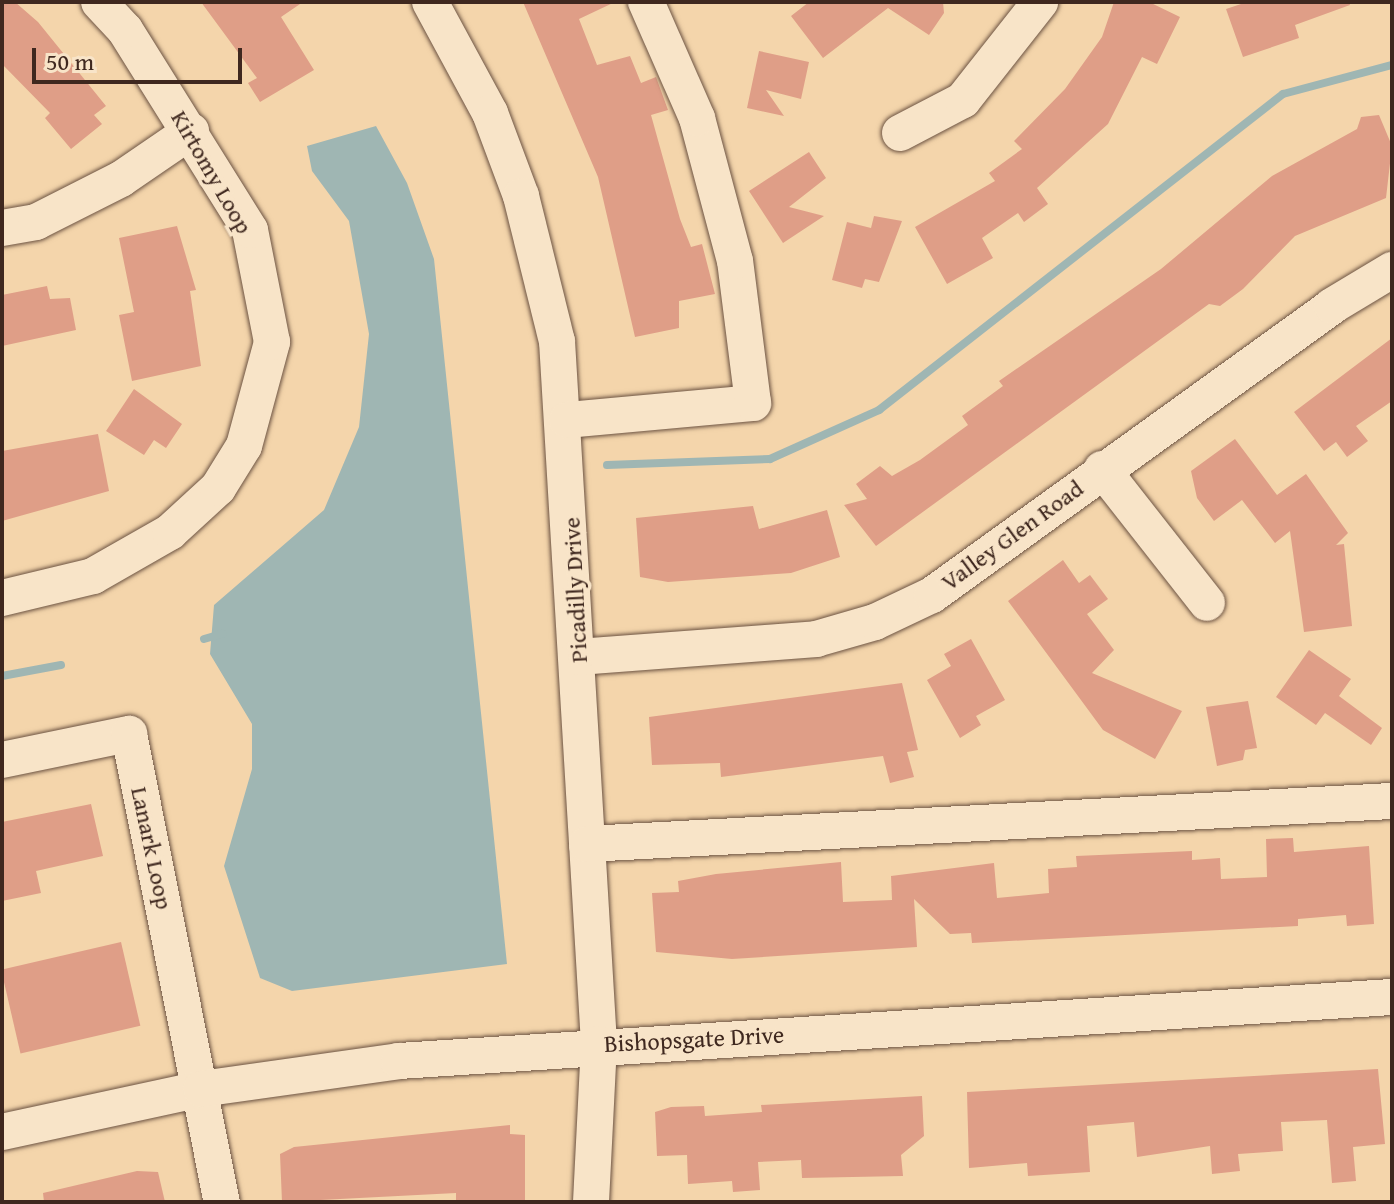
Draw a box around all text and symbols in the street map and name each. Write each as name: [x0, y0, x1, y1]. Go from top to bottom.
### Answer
scale bar: [36, 32, 246, 82]
text: 50 m: [46, 44, 94, 79]
street label: Kirtomy Loop: [165, 105, 259, 239]
street label: Valley Glen Road: [935, 474, 1089, 596]
street label: Picadilly Drive: [557, 516, 593, 664]
street label: Lanark Loop: [125, 784, 179, 912]
street label: Bishopsgate Drive: [603, 1020, 785, 1058]

